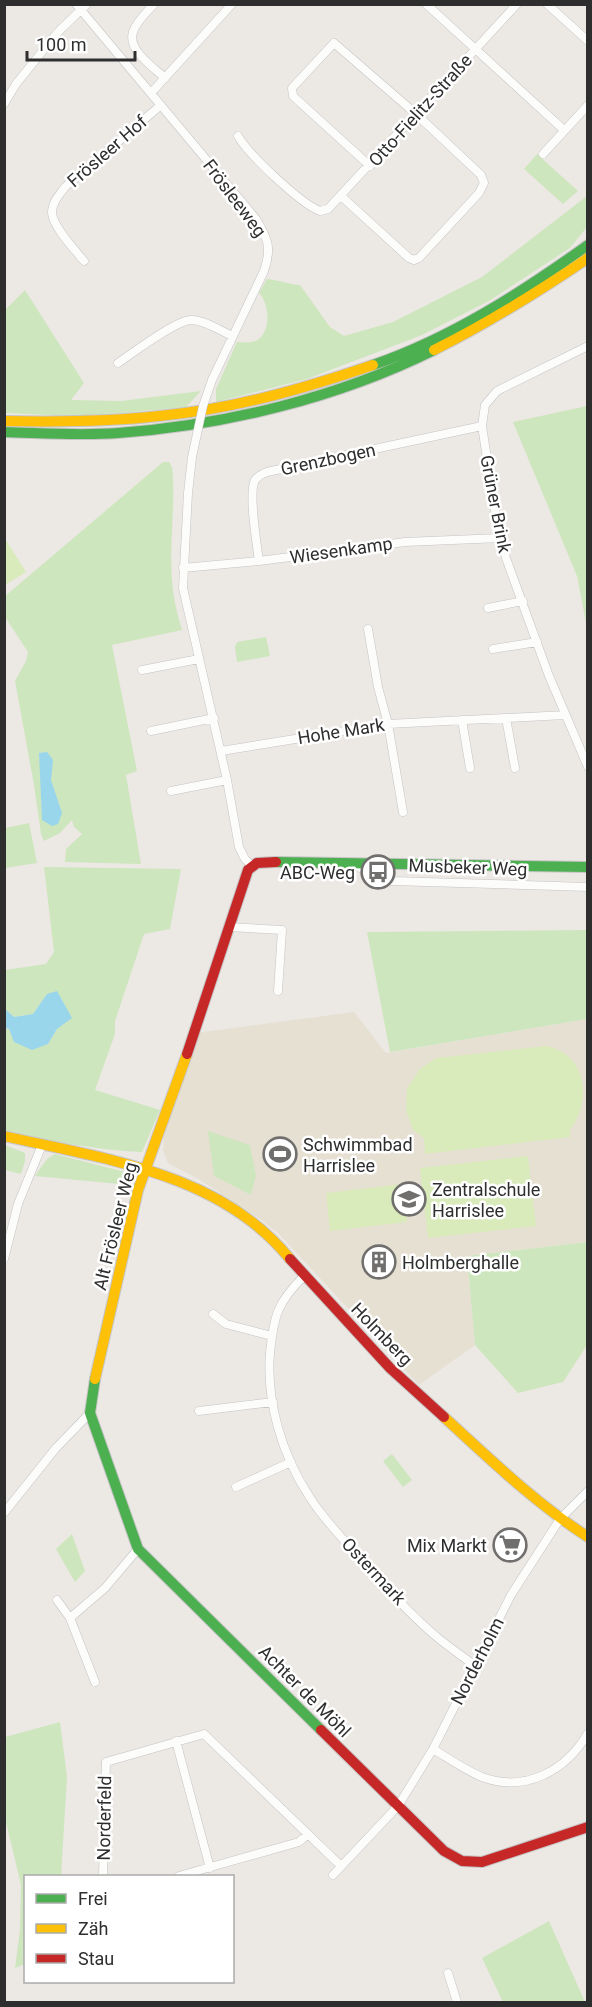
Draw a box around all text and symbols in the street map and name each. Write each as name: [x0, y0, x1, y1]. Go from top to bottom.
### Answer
scale bar: [27, 24, 135, 62]
text: 100 m: [36, 34, 87, 55]
street label: Otto-Fielitz-Straße: [364, 49, 476, 171]
street label: Frösleer Hof: [63, 110, 152, 191]
street label: Frösleeweg: [199, 155, 271, 241]
street label: Grenzbogen: [279, 439, 377, 479]
street label: Grüner Brink: [476, 453, 516, 555]
street label: Wiesenkamp: [288, 532, 394, 568]
street label: Hohe Mark: [296, 714, 387, 748]
bus stop icon: ABC-Weg: [360, 854, 396, 890]
street label: Musbeker Weg: [408, 854, 528, 880]
place label: ABC-Weg: [280, 862, 355, 883]
place label: Schwimmbad Harrislee: [303, 1134, 413, 1176]
sports icon: Schwimmbad Harrislee: [262, 1136, 298, 1172]
street label: Alt Frösleer Weg: [89, 1160, 141, 1292]
place label: Zentralschule Harrislee: [432, 1179, 540, 1221]
school or university icon: Zentralschule Harrislee: [391, 1181, 427, 1217]
building icon: Holmberghalle: [361, 1244, 397, 1280]
place label: Holmberghalle: [402, 1252, 519, 1273]
street label: Holmberg: [347, 1298, 417, 1370]
supermarket icon: Mix Markt: [492, 1527, 528, 1563]
street label: Ostermark: [338, 1533, 411, 1610]
place label: Mix Markt: [407, 1535, 487, 1556]
street label: Norderholm: [446, 1614, 508, 1708]
street label: Achter de Möhl: [255, 1641, 355, 1741]
street label: Norderfeld: [93, 1775, 115, 1861]
legend: [24, 1875, 234, 1983]
text: Frei: [78, 1888, 108, 1909]
text: Zäh: [78, 1918, 109, 1939]
text: Stau: [78, 1948, 114, 1969]

